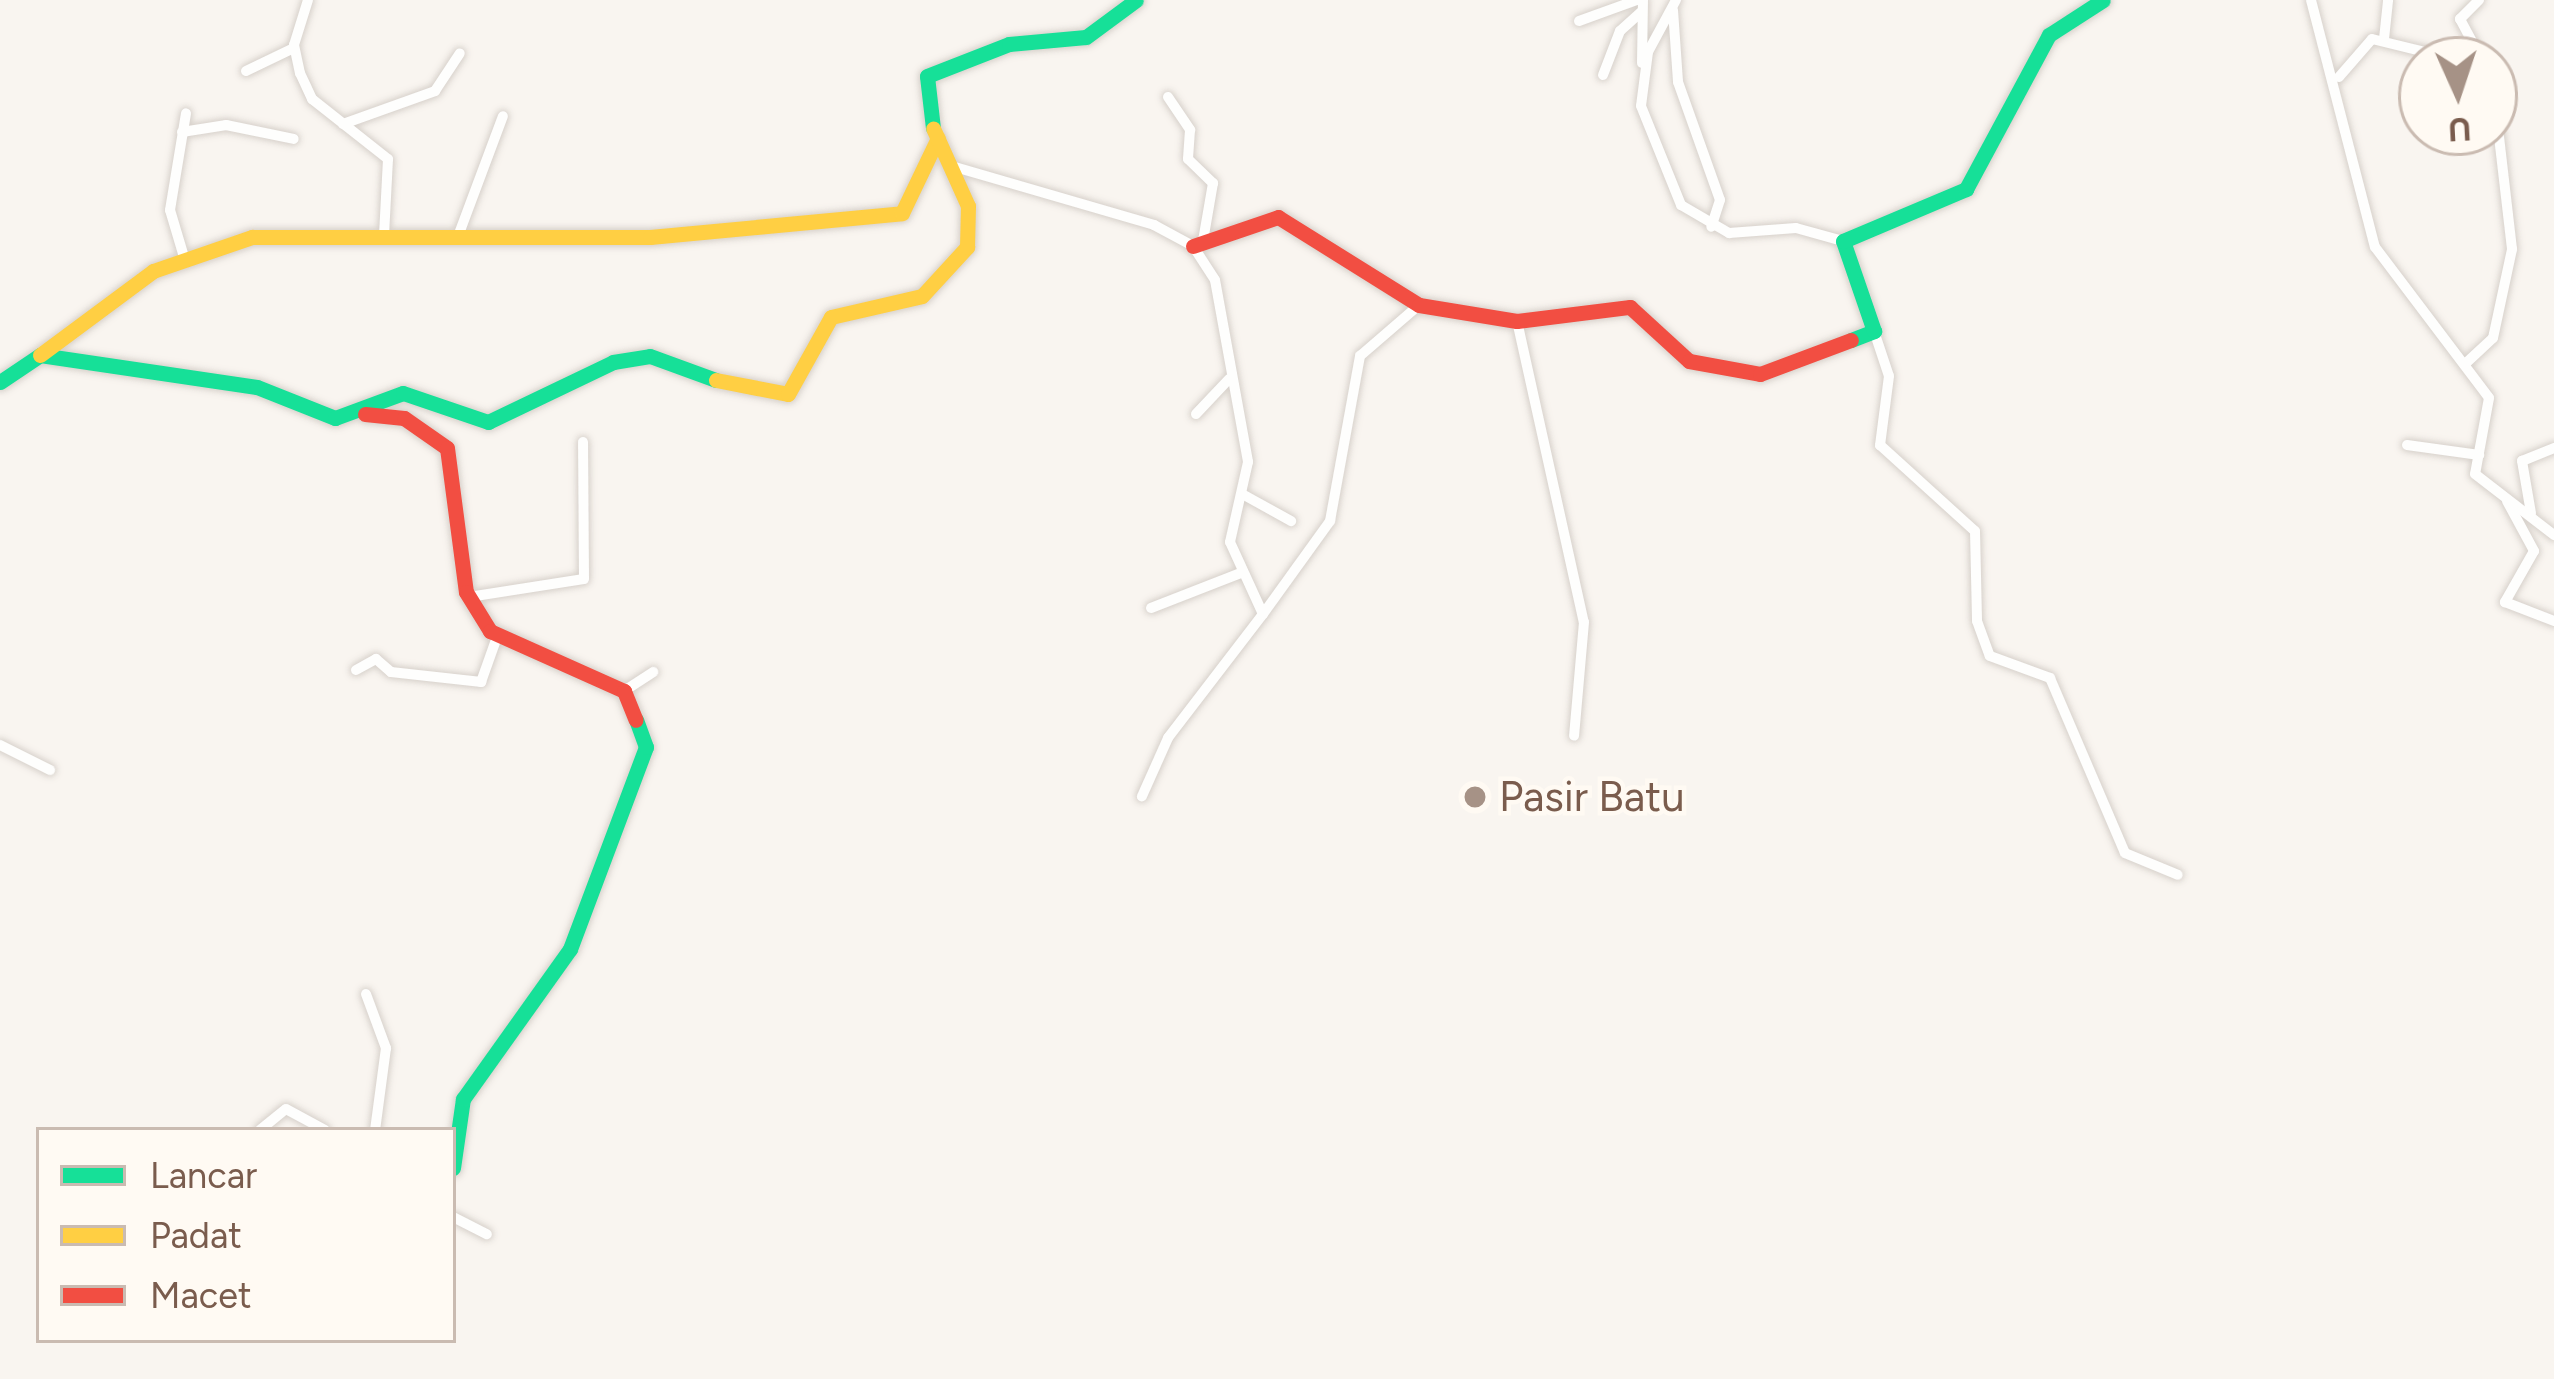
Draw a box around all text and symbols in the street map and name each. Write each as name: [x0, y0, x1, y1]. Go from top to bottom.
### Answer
north arrow: [2398, 36, 2518, 156]
text: U: [2447, 109, 2472, 150]
place label: Pasir Batu: [1499, 772, 1685, 822]
marker: Pasir Batu: [1462, 784, 1488, 810]
legend: [36, 1127, 456, 1343]
text: Lancar: [150, 1154, 257, 1197]
text: Padat: [150, 1214, 242, 1257]
text: Macet: [150, 1274, 252, 1317]

